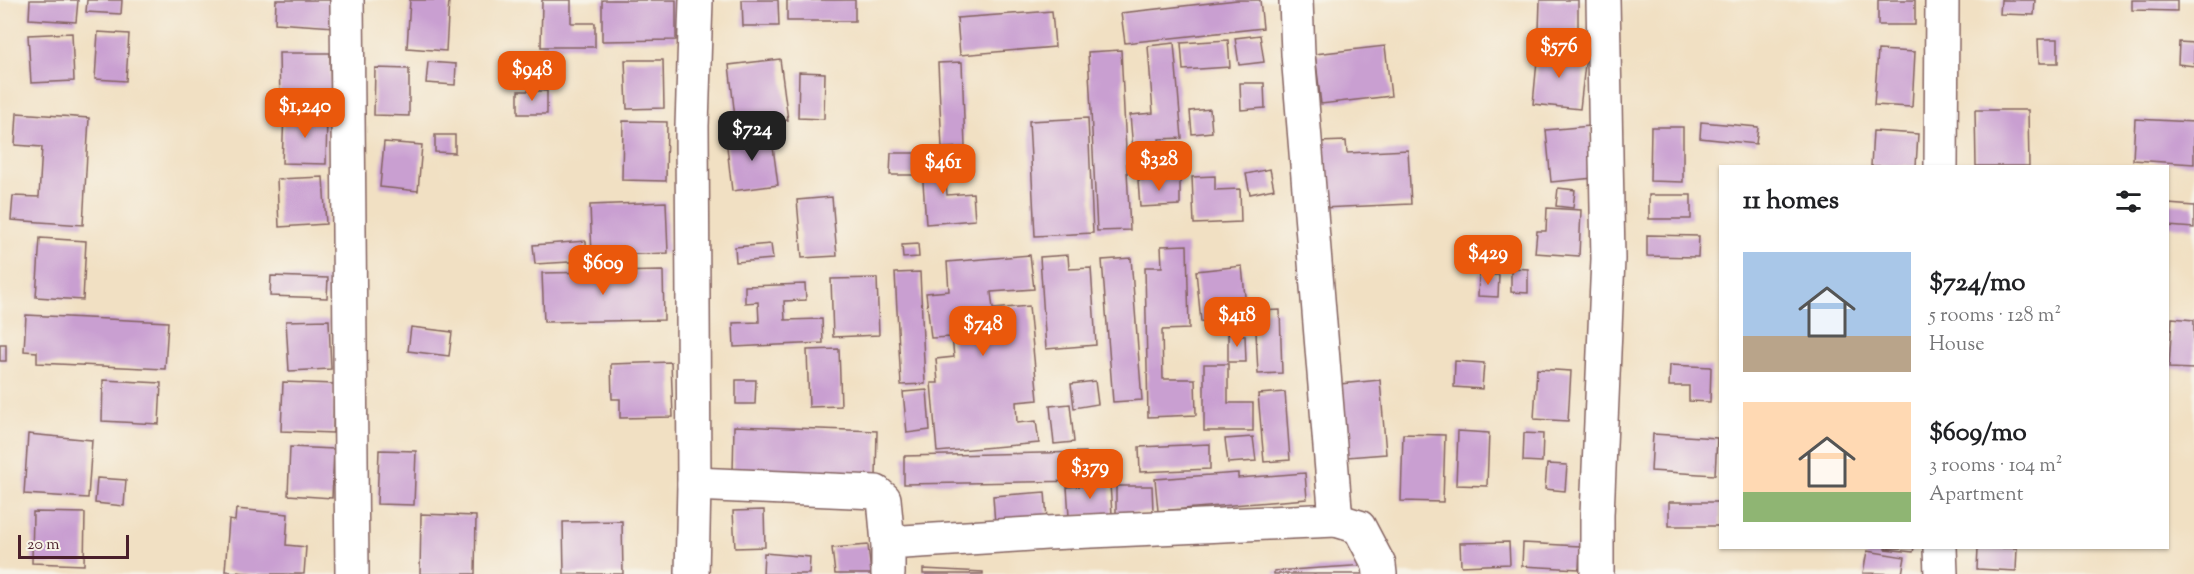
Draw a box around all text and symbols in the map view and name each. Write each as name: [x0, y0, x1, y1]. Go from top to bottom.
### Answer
pin: $576: [1523, 28, 1595, 79]
text: $576: [1540, 33, 1578, 62]
pin: $948: [496, 51, 568, 102]
text: $948: [512, 56, 552, 85]
pin: $1,240: [256, 88, 354, 139]
text: $1,240: [279, 93, 331, 122]
pin: $724: [716, 111, 788, 162]
text: $724: [732, 116, 772, 145]
pin: $328: [1123, 141, 1195, 192]
pin: $461: [907, 144, 979, 195]
text: $328: [1140, 146, 1178, 175]
text: $461: [924, 149, 962, 178]
text: 11 homes: [1743, 183, 1839, 220]
icon: filters: [2112, 185, 2145, 218]
pin: $429: [1452, 235, 1524, 286]
text: $429: [1468, 240, 1508, 269]
pin: $609: [567, 245, 639, 296]
text: $609: [583, 250, 623, 279]
text: $724/mo: [1929, 265, 2025, 302]
icon: home: [1791, 276, 1863, 348]
pin: $418: [1201, 297, 1273, 348]
text: $418: [1218, 302, 1256, 331]
text: 5 rooms · 128 m²: [1929, 302, 2061, 331]
pin: $748: [947, 306, 1019, 357]
text: $748: [963, 311, 1003, 340]
text: House: [1929, 331, 1984, 360]
text: $609/mo: [1929, 415, 2027, 452]
icon: home: [1791, 426, 1863, 498]
pin: $379: [1054, 449, 1126, 500]
text: 3 rooms · 104 m²: [1929, 452, 2063, 481]
text: $379: [1071, 454, 1109, 483]
text: Apartment: [1929, 481, 2024, 510]
scale bar: [18, 532, 129, 560]
text: 20 m: [27, 534, 60, 557]

